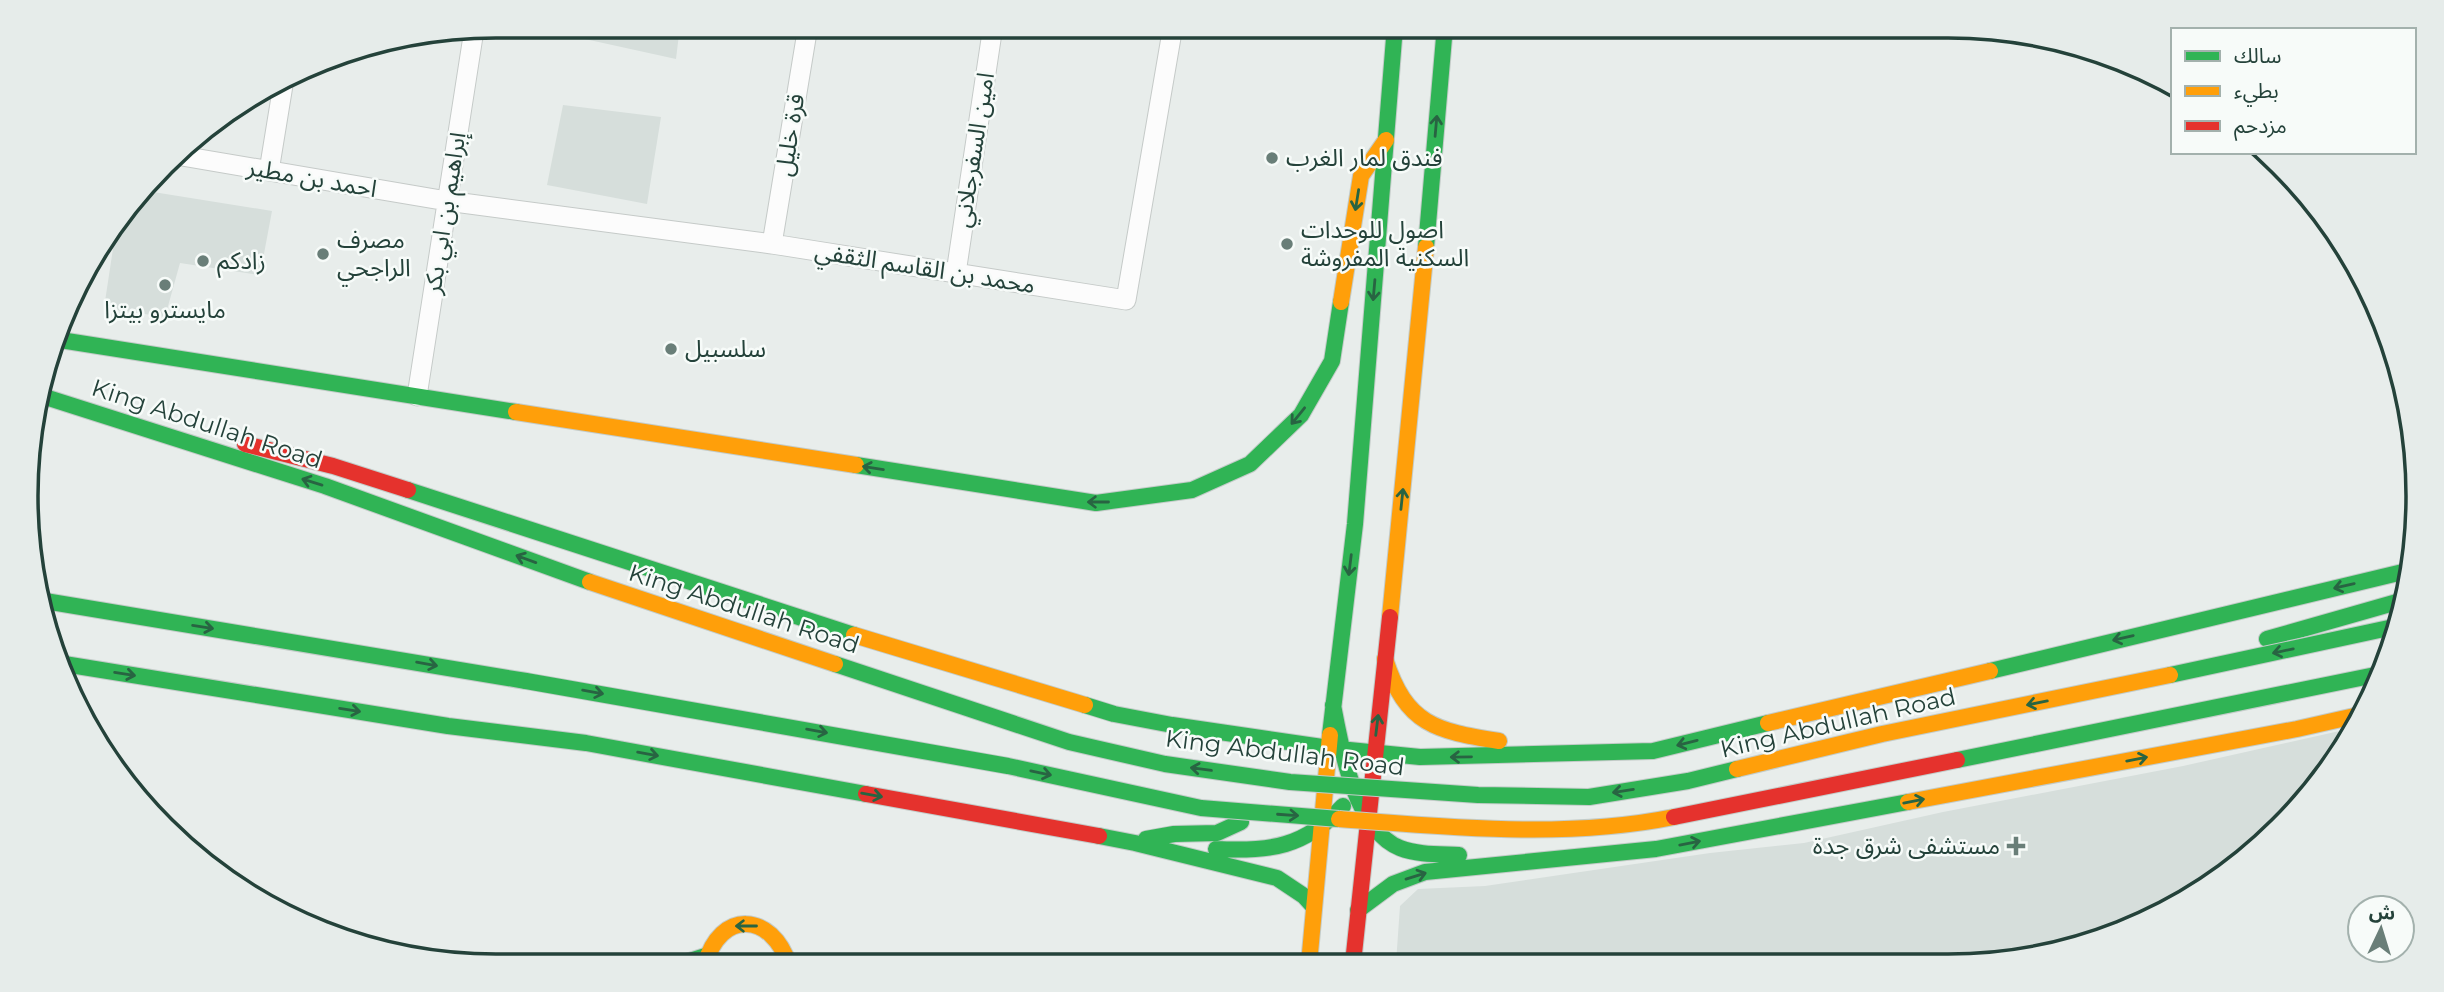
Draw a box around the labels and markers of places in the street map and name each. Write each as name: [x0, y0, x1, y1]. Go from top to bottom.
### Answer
place label: فندق لمار الغرب: [1286, 143, 1443, 172]
marker: فندق لمار الغرب: [1264, 150, 1280, 166]
place label: اصول للوحدات السكنية المفروشة: [1301, 215, 1469, 272]
place label: مصرف الراجحي: [337, 225, 411, 287]
marker: اصول للوحدات السكنية المفروشة: [1279, 236, 1295, 252]
place label: زادكم: [217, 246, 266, 278]
marker: مصرف الراجحي: [315, 246, 331, 262]
marker: زادكم: [195, 253, 211, 269]
marker: مايسترو بيتزا: [157, 277, 173, 293]
place label: مايسترو بيتزا: [104, 295, 226, 324]
place label: سلسبيل: [685, 334, 766, 363]
marker: سلسبيل: [663, 341, 679, 357]
place label: مستشفى شرق جدة: [1813, 831, 2000, 860]
marker: مستشفى شرق جدة: [2006, 836, 2026, 856]

